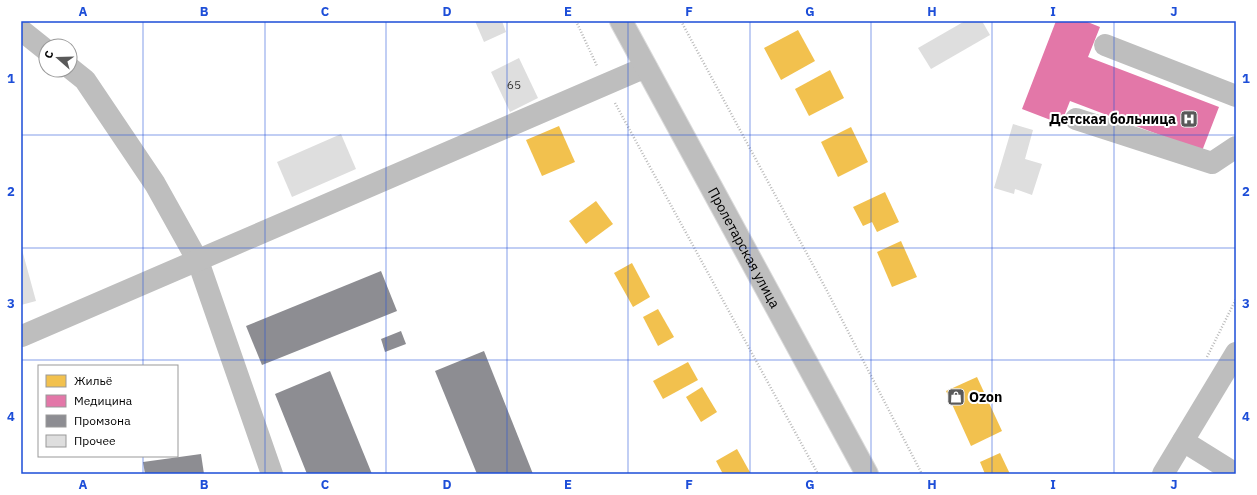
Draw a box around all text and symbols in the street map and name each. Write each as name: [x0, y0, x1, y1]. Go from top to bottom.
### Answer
text: A: [79, 3, 88, 20]
text: B: [200, 3, 209, 20]
text: C: [321, 3, 330, 20]
text: D: [442, 3, 452, 20]
text: E: [564, 3, 572, 20]
text: F: [685, 3, 693, 20]
text: G: [805, 3, 815, 20]
text: H: [927, 3, 937, 20]
text: I: [1050, 3, 1056, 20]
text: J: [1170, 3, 1178, 20]
north arrow: [38, 38, 78, 78]
text: С: [41, 49, 56, 60]
text: 1: [7, 70, 15, 87]
text: 1: [1242, 70, 1250, 87]
house number: 65: [507, 77, 521, 92]
hospital icon: Детская больница: [1179, 109, 1199, 129]
place label: Детская больница: [1049, 110, 1176, 128]
text: 2: [7, 183, 15, 200]
text: 2: [1242, 183, 1250, 200]
street label: Пролетарская улица: [704, 184, 784, 312]
text: 3: [7, 295, 15, 312]
text: 3: [1242, 295, 1250, 312]
legend: [38, 365, 178, 457]
text: Жильё: [74, 373, 113, 388]
shop icon: Ozon: [946, 387, 966, 407]
place label: Ozon: [969, 388, 1002, 406]
text: Медицина: [74, 393, 133, 408]
text: 4: [7, 408, 15, 425]
text: 4: [1242, 408, 1250, 425]
text: Промзона: [74, 413, 131, 428]
text: Прочее: [74, 433, 116, 448]
text: A: [79, 476, 88, 493]
text: B: [200, 476, 209, 493]
text: C: [321, 476, 330, 493]
text: D: [442, 476, 452, 493]
text: E: [564, 476, 572, 493]
text: F: [685, 476, 693, 493]
text: G: [805, 476, 815, 493]
text: H: [927, 476, 937, 493]
text: I: [1050, 476, 1056, 493]
text: J: [1170, 476, 1178, 493]

